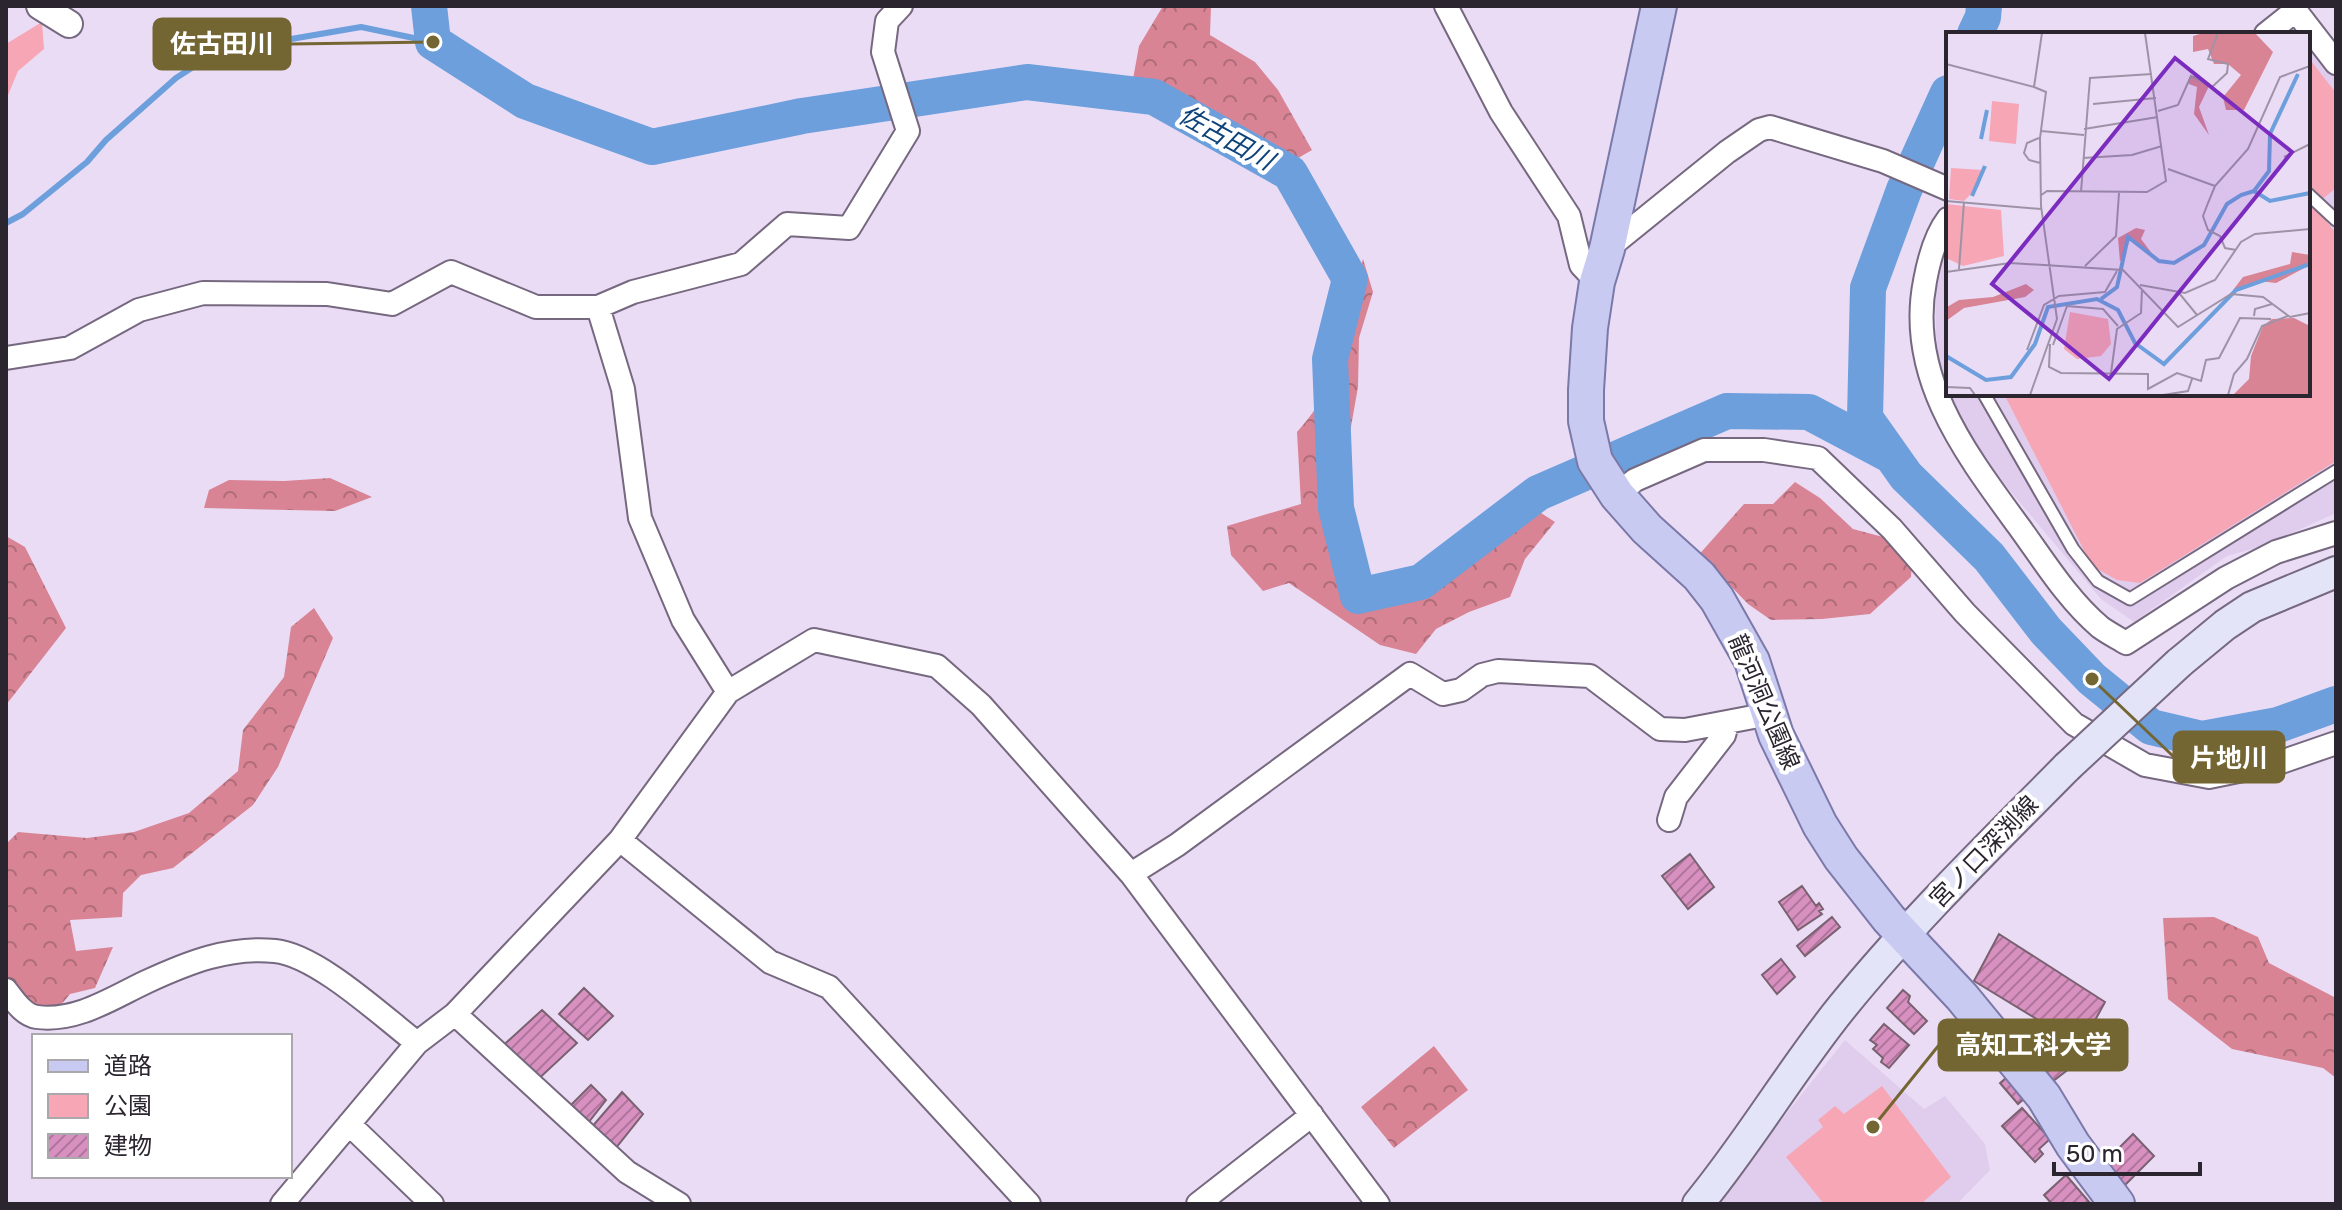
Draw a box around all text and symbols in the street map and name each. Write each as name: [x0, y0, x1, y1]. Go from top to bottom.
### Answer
callout: 佐古田川: [154, 19, 290, 69]
text: 佐古田川: [170, 29, 274, 60]
inset map: [1946, 32, 2310, 396]
water label: 佐古田川: [1173, 99, 1282, 178]
street label: 龍河洞公園線: [1723, 630, 1805, 774]
callout: 片地川: [2174, 732, 2284, 782]
text: 片地川: [2190, 743, 2268, 774]
street label: 宮ノ口深渕線: [1924, 790, 2044, 914]
callout: 高知工科大学: [1939, 1020, 2127, 1070]
text: 高知工科大学: [1955, 1030, 2111, 1061]
legend: [32, 1034, 292, 1178]
text: 道路: [104, 1052, 152, 1080]
text: 公園: [104, 1092, 152, 1120]
scale bar: [2054, 1126, 2200, 1176]
text: 建物: [104, 1132, 152, 1160]
text: 50 m: [2066, 1140, 2123, 1168]

